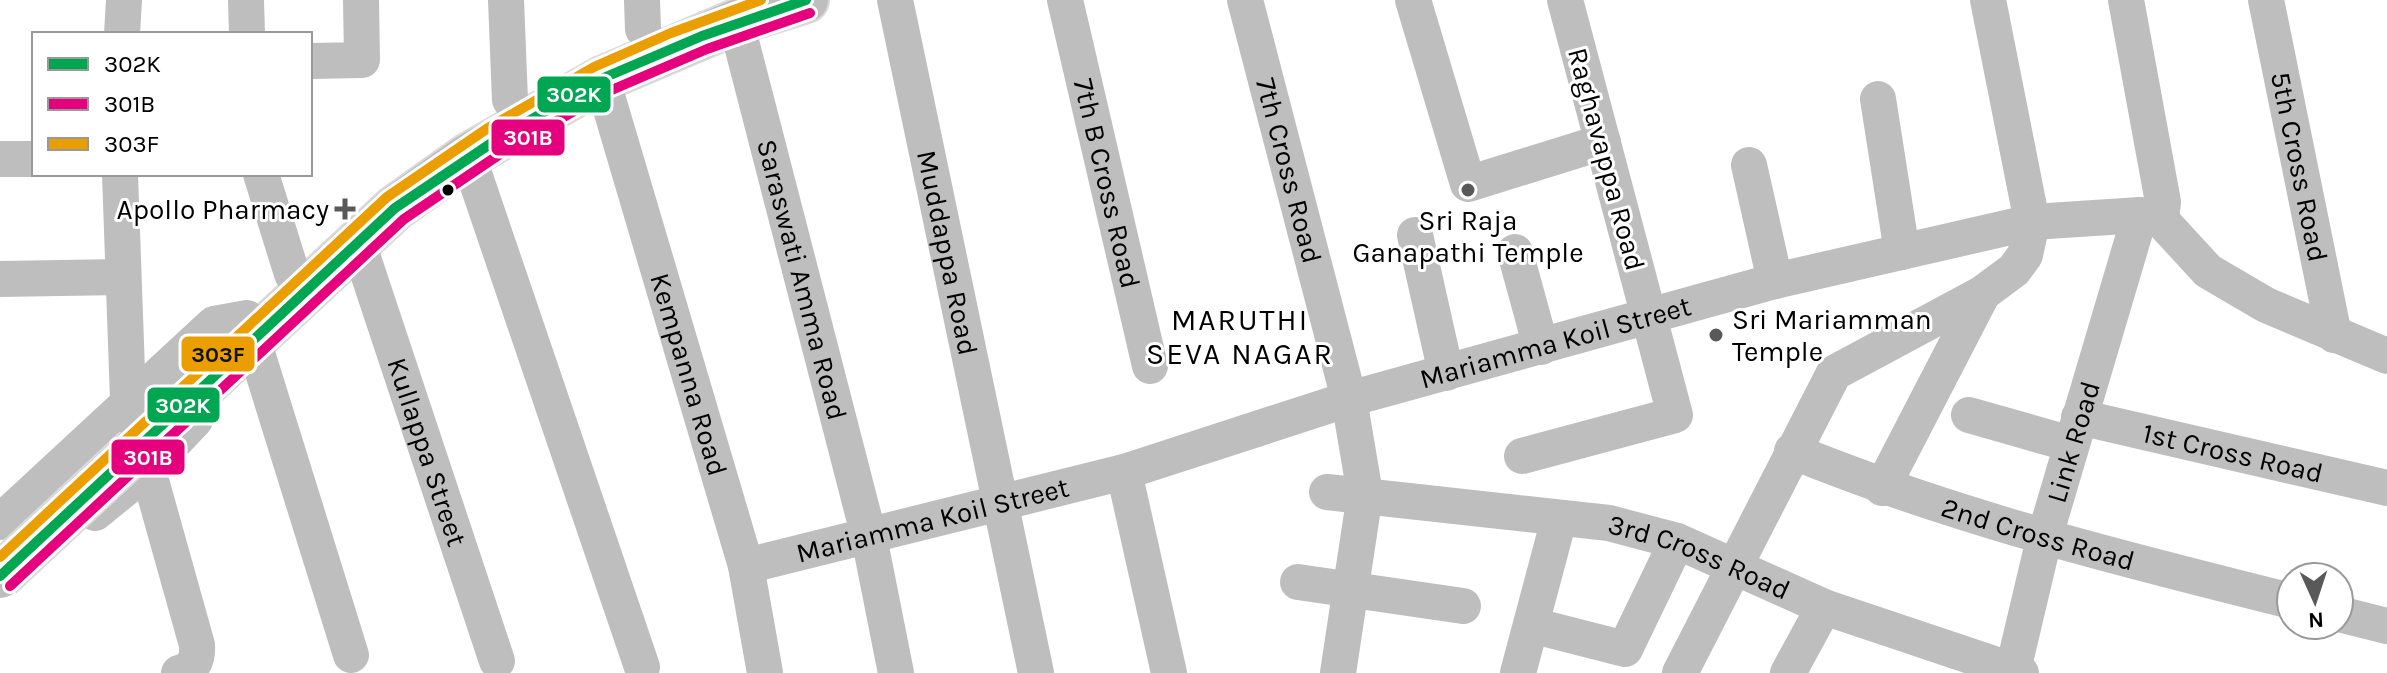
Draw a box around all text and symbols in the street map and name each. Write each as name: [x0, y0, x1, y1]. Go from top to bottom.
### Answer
legend: [32, 32, 312, 176]
street label: Raghavappa Road: [1561, 44, 1652, 274]
text: 302K: [104, 50, 161, 78]
street label: 5th Cross Road: [2264, 69, 2335, 265]
street label: 7th Cross Road: [1249, 74, 1329, 267]
line badge: 302K: [536, 75, 612, 114]
street label: 7th B Cross Road: [1067, 75, 1147, 291]
text: 302K: [546, 82, 602, 108]
text: 301B: [104, 90, 155, 118]
line badge: 301B: [490, 118, 566, 157]
text: 301B: [503, 125, 553, 151]
text: 303F: [104, 130, 159, 158]
street label: Saraswati Amma Road: [750, 136, 854, 424]
street label: Muddappa Road: [910, 147, 985, 358]
marker: Sri Raja Ganapathi Temple: [1459, 181, 1477, 199]
unlabelled marker: [440, 182, 456, 198]
place label: Apollo Pharmacy: [117, 193, 329, 226]
marker: Apollo Pharmacy: [336, 200, 354, 218]
place label: Sri Raja Ganapathi Temple: [1352, 204, 1584, 269]
street label: Kempanna Road: [643, 269, 734, 480]
street label: Mariamma Koil Street: [1416, 289, 1694, 396]
district label: MARUTHI SEVA NAGAR: [1146, 302, 1334, 372]
place label: Sri Mariamman Temple: [1732, 303, 1932, 368]
marker: Sri Mariamman Temple: [1707, 326, 1725, 344]
line badge: 303F: [180, 335, 256, 373]
text: 303F: [191, 342, 245, 368]
street label: Kullappa Street: [380, 353, 474, 551]
street label: Link Road: [2040, 377, 2107, 507]
line badge: 302K: [146, 386, 221, 424]
text: 302K: [155, 393, 211, 419]
street label: 1st Cross Road: [2139, 416, 2326, 490]
line badge: 301B: [110, 438, 186, 476]
text: 301B: [123, 445, 173, 471]
street label: Mariamma Koil Street: [793, 470, 1072, 570]
street label: 2nd Cross Road: [1937, 490, 2138, 578]
street label: 3rd Cross Road: [1604, 507, 1795, 607]
north arrow: [2275, 561, 2355, 641]
text: N: [2307, 607, 2325, 633]

